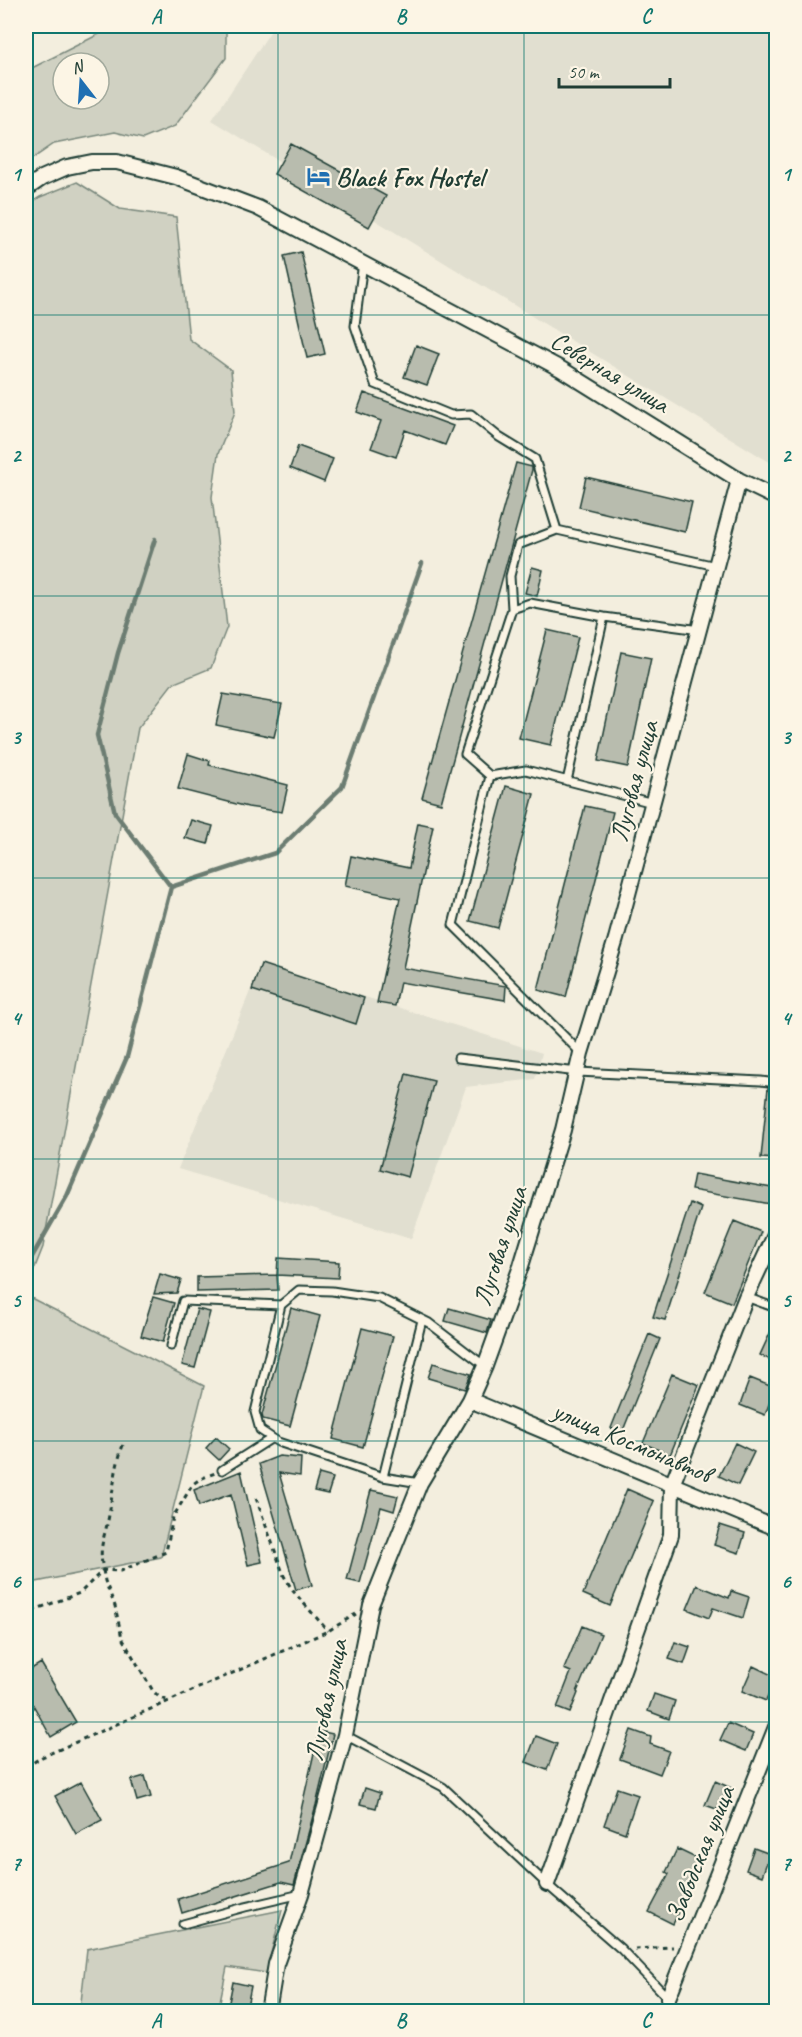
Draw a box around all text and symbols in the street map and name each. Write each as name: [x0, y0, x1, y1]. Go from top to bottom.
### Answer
text: A: [151, 4, 163, 29]
text: B: [396, 4, 408, 29]
text: C: [641, 4, 653, 29]
north arrow: [51, 51, 111, 111]
scale bar: [559, 51, 670, 89]
text: N: [69, 56, 88, 79]
text: 50 m: [568, 61, 601, 83]
place label: Black Fox Hostel: [336, 161, 489, 194]
text: 1: [12, 162, 23, 187]
text: 1: [782, 162, 793, 187]
hotel icon: Black Fox Hostel: [305, 164, 331, 190]
street label: Северная улица: [545, 324, 677, 421]
text: 2: [12, 443, 23, 468]
text: 2: [782, 443, 793, 468]
street label: Луговая улица: [602, 715, 666, 845]
text: 3: [12, 725, 23, 750]
text: 3: [782, 725, 793, 750]
text: 4: [12, 1006, 24, 1031]
text: 4: [782, 1006, 794, 1031]
street label: Луговая улица: [465, 1181, 535, 1310]
text: 5: [12, 1288, 23, 1313]
text: 5: [782, 1288, 793, 1313]
street label: улица Космонавтов: [546, 1393, 720, 1492]
text: 6: [11, 1569, 22, 1594]
text: 6: [781, 1569, 792, 1594]
street label: Луговая улица: [297, 1635, 355, 1764]
street label: Заводская улица: [658, 1779, 743, 1927]
text: 7: [12, 1851, 23, 1876]
text: 7: [782, 1851, 793, 1876]
text: A: [151, 2008, 163, 2033]
text: B: [396, 2008, 408, 2033]
text: C: [641, 2008, 653, 2033]

